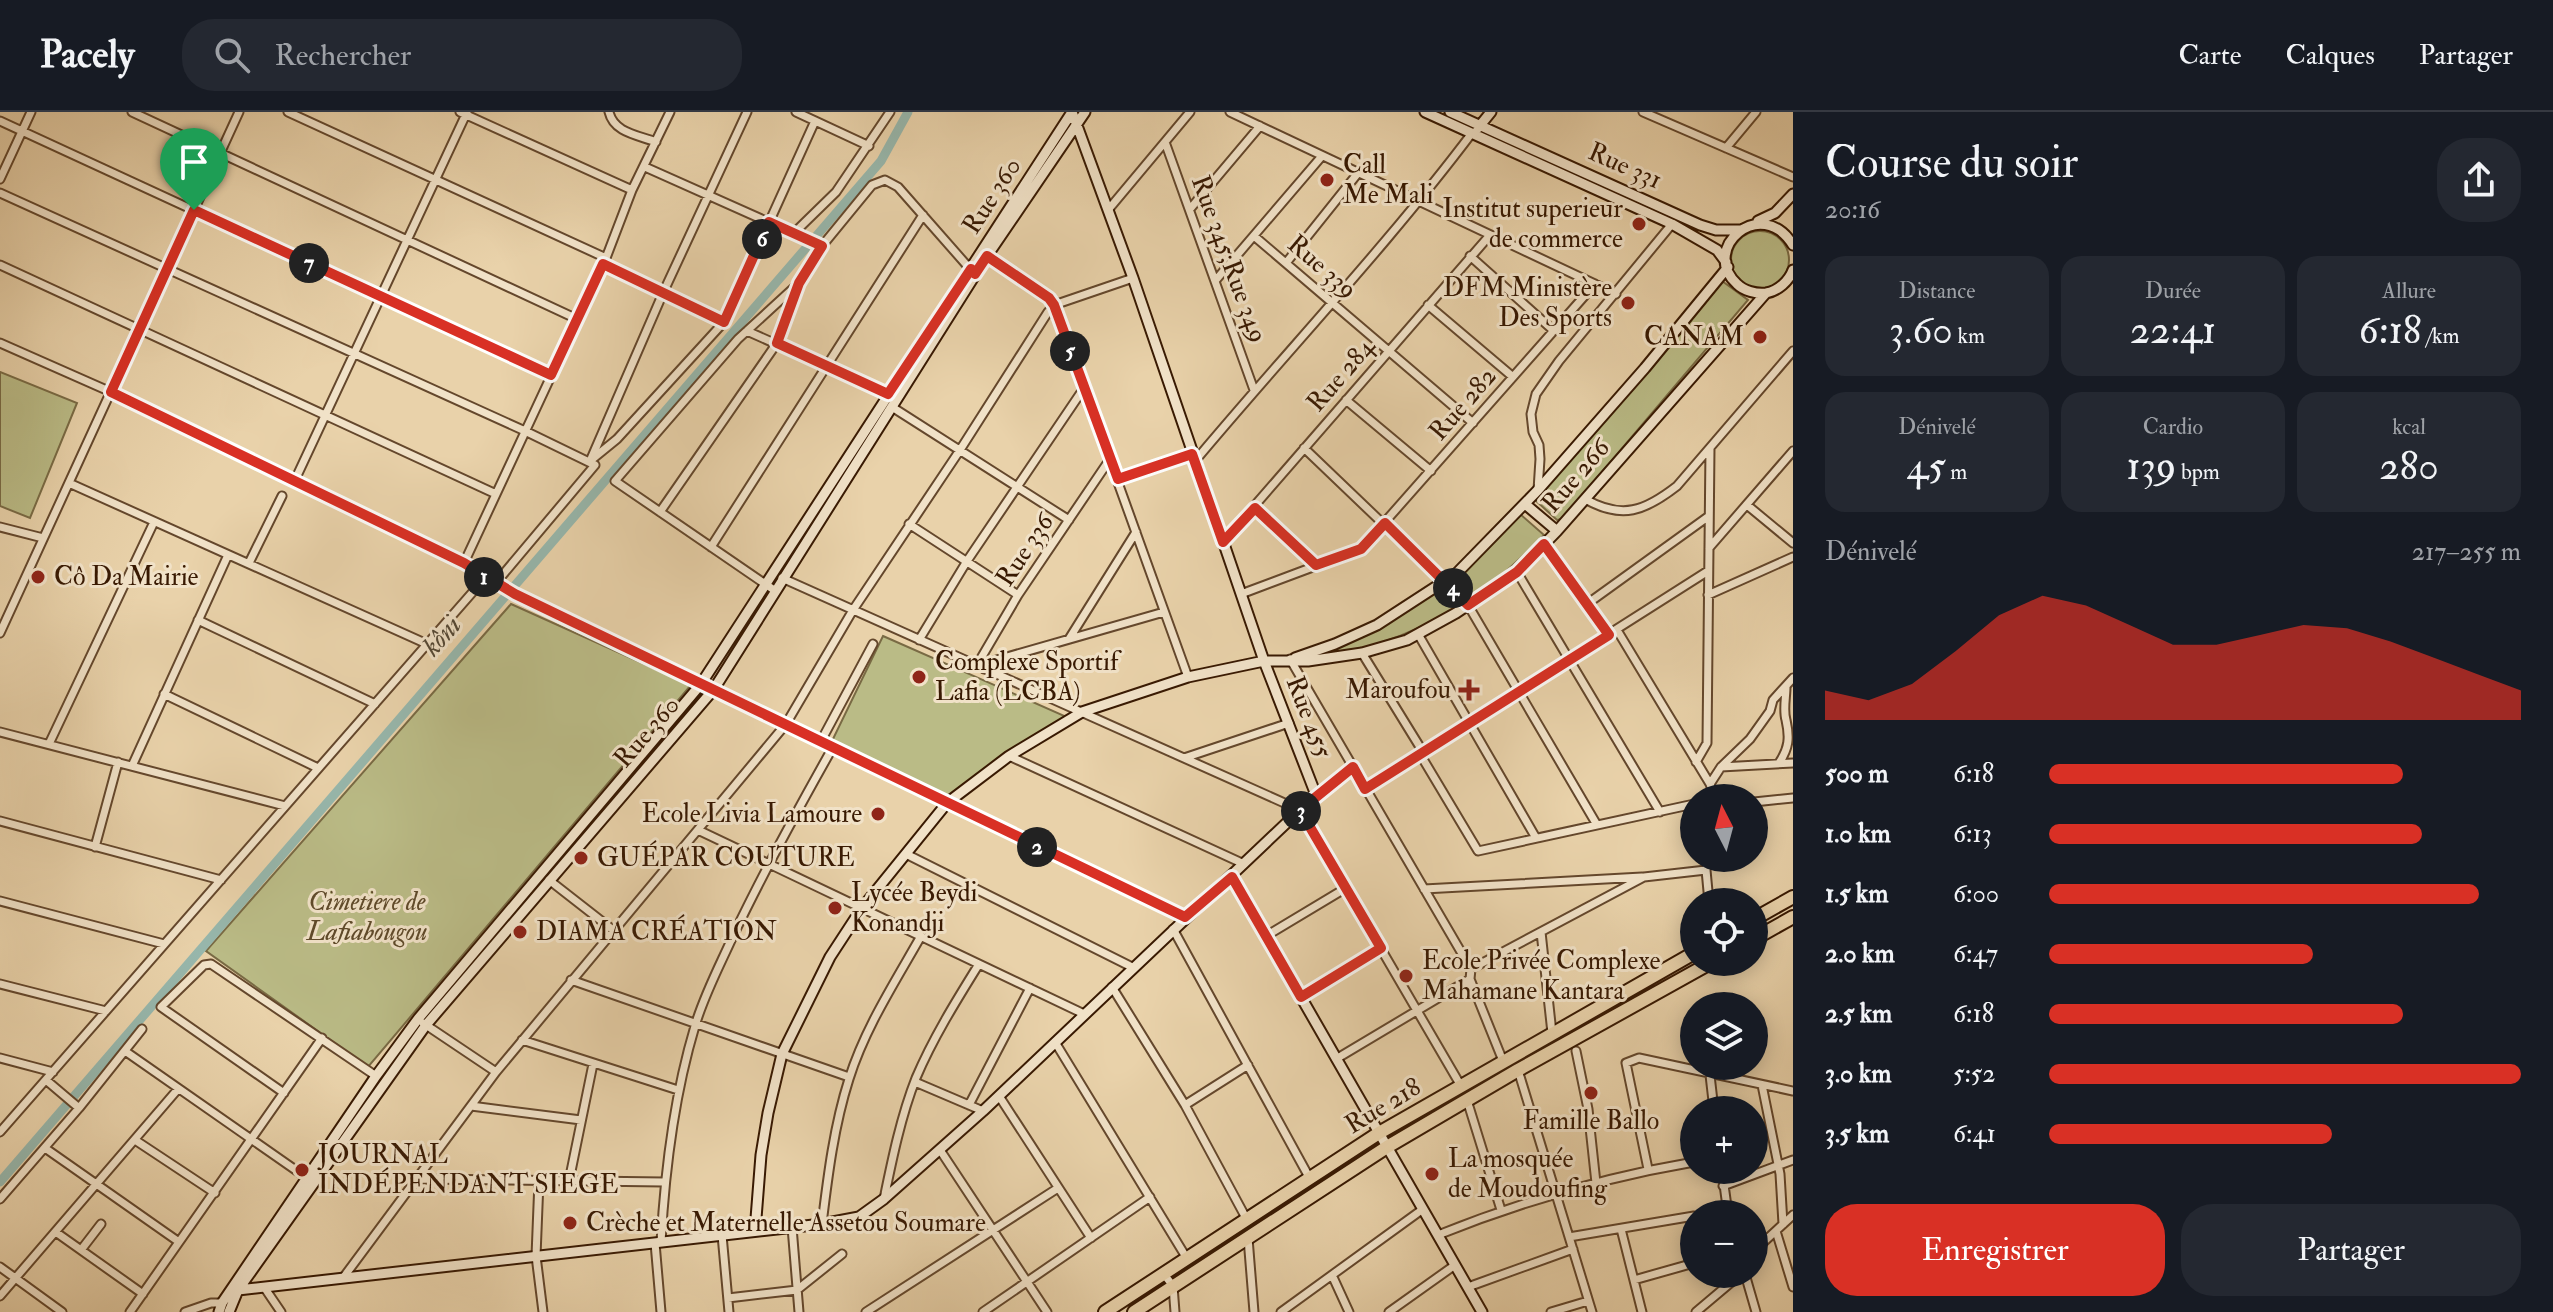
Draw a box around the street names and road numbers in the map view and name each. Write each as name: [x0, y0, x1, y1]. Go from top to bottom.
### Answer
street label: Rue 331: [1583, 136, 1667, 196]
street label: Rue 360: [956, 152, 1028, 240]
street label: Rue 345;Rue 349: [1184, 171, 1274, 347]
street label: Rue 339: [1281, 228, 1363, 306]
street label: Rue 284: [1300, 331, 1382, 419]
street label: Rue 282: [1422, 361, 1504, 447]
street label: Rue 266: [1535, 431, 1618, 520]
street label: Rue 336: [989, 506, 1062, 593]
street label: Rue 455: [1279, 672, 1339, 763]
street label: Rue 360: [607, 690, 687, 774]
street label: Rue 218: [1339, 1071, 1427, 1141]

